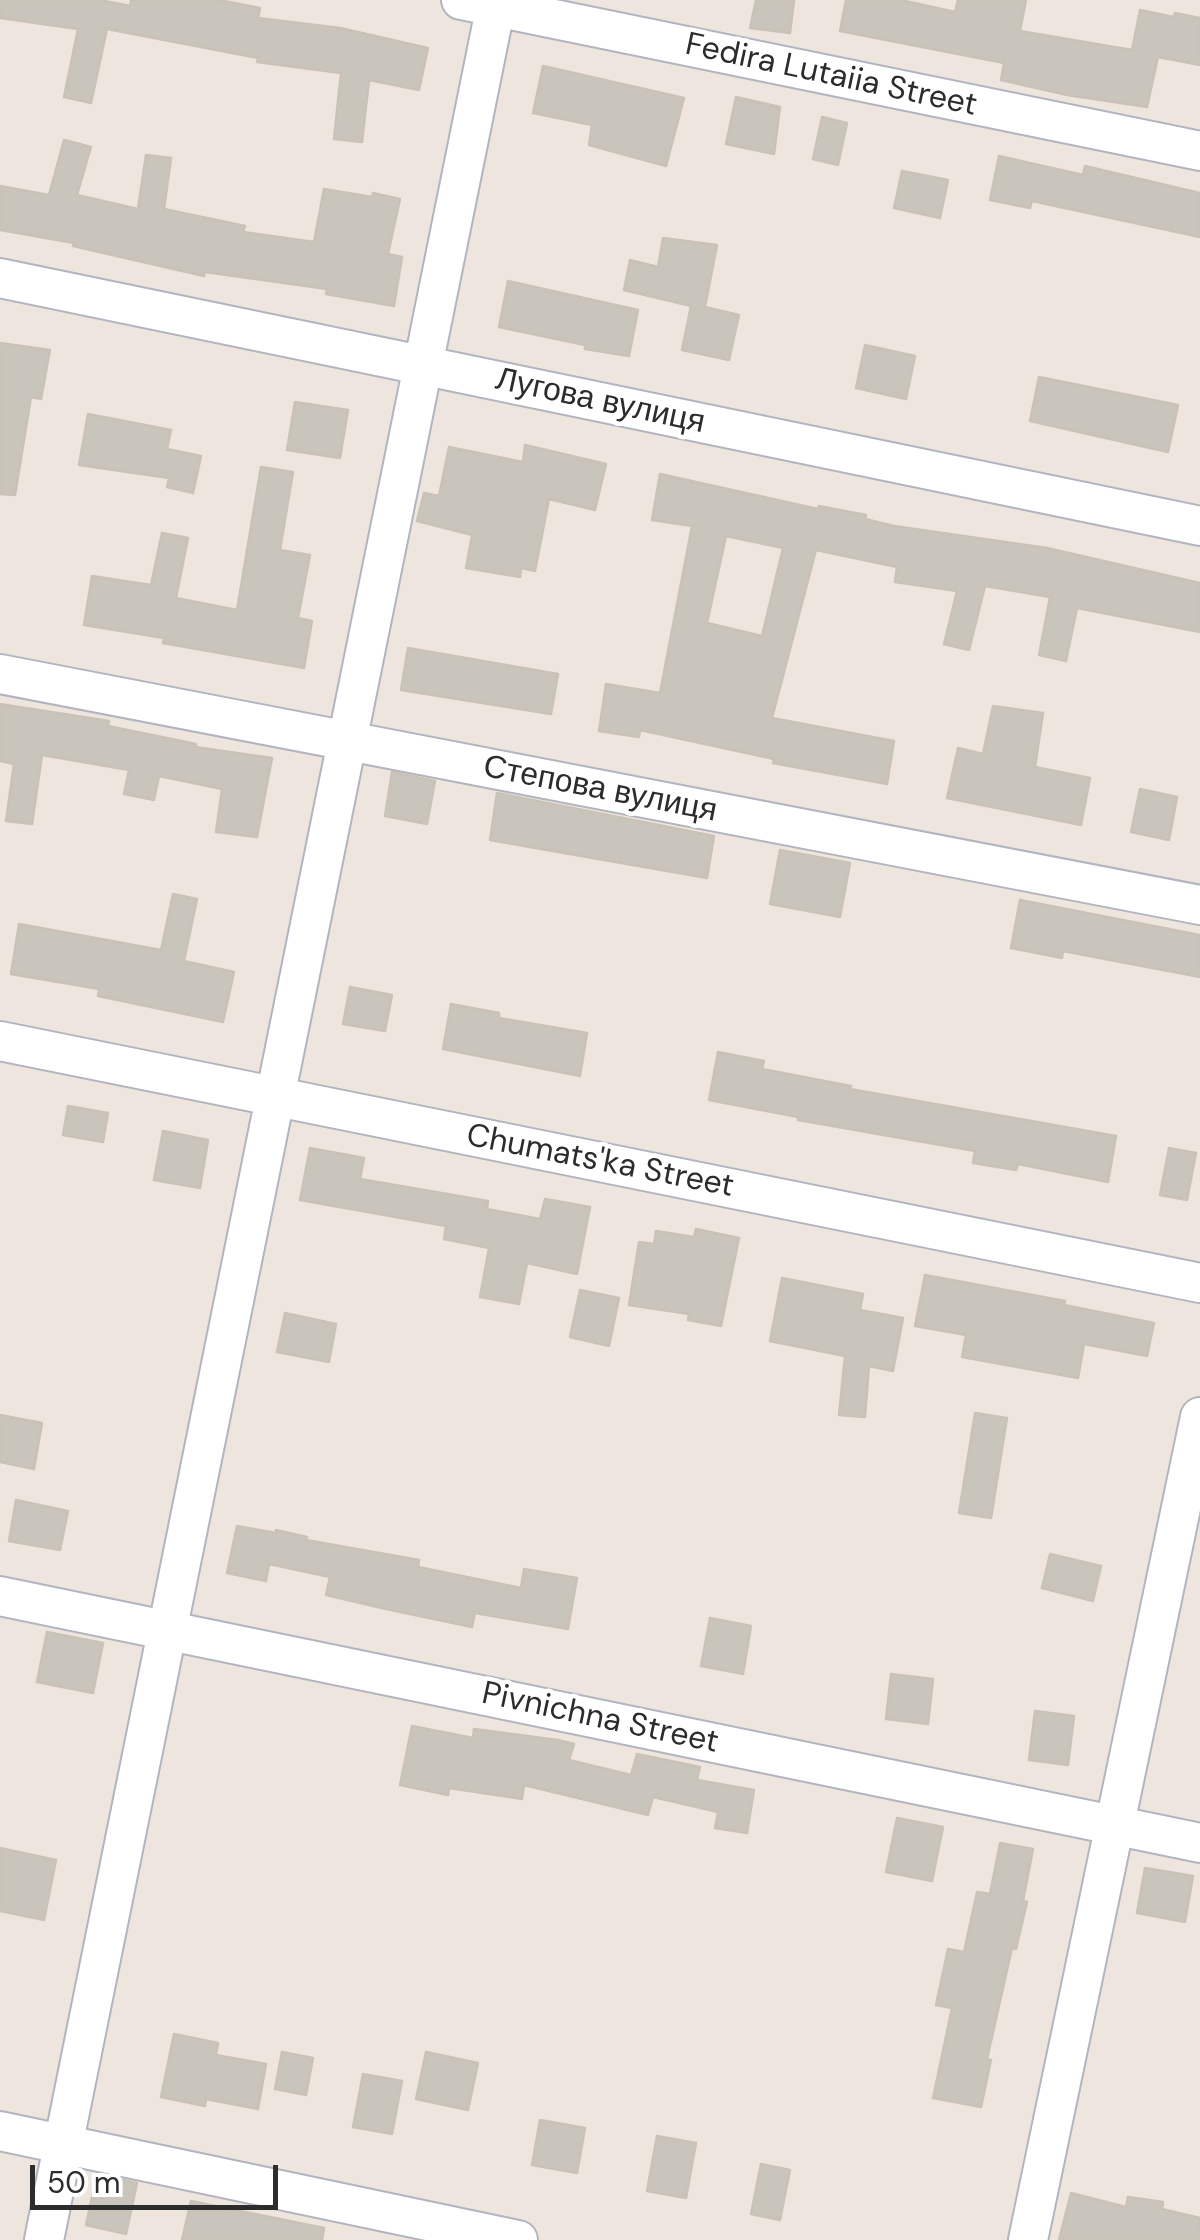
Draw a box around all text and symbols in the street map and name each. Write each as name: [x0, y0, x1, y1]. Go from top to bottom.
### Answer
street label: Fedira Lutaiia Street: [682, 26, 980, 126]
street label: Лугова вулиця: [492, 361, 708, 443]
street label: Степова вулиця: [480, 749, 720, 831]
street label: Chumats'ka Street: [463, 1117, 737, 1207]
street label: Pivnichna Street: [478, 1675, 722, 1763]
scale bar: [35, 2145, 282, 2207]
text: 50 m: [47, 2163, 121, 2202]

